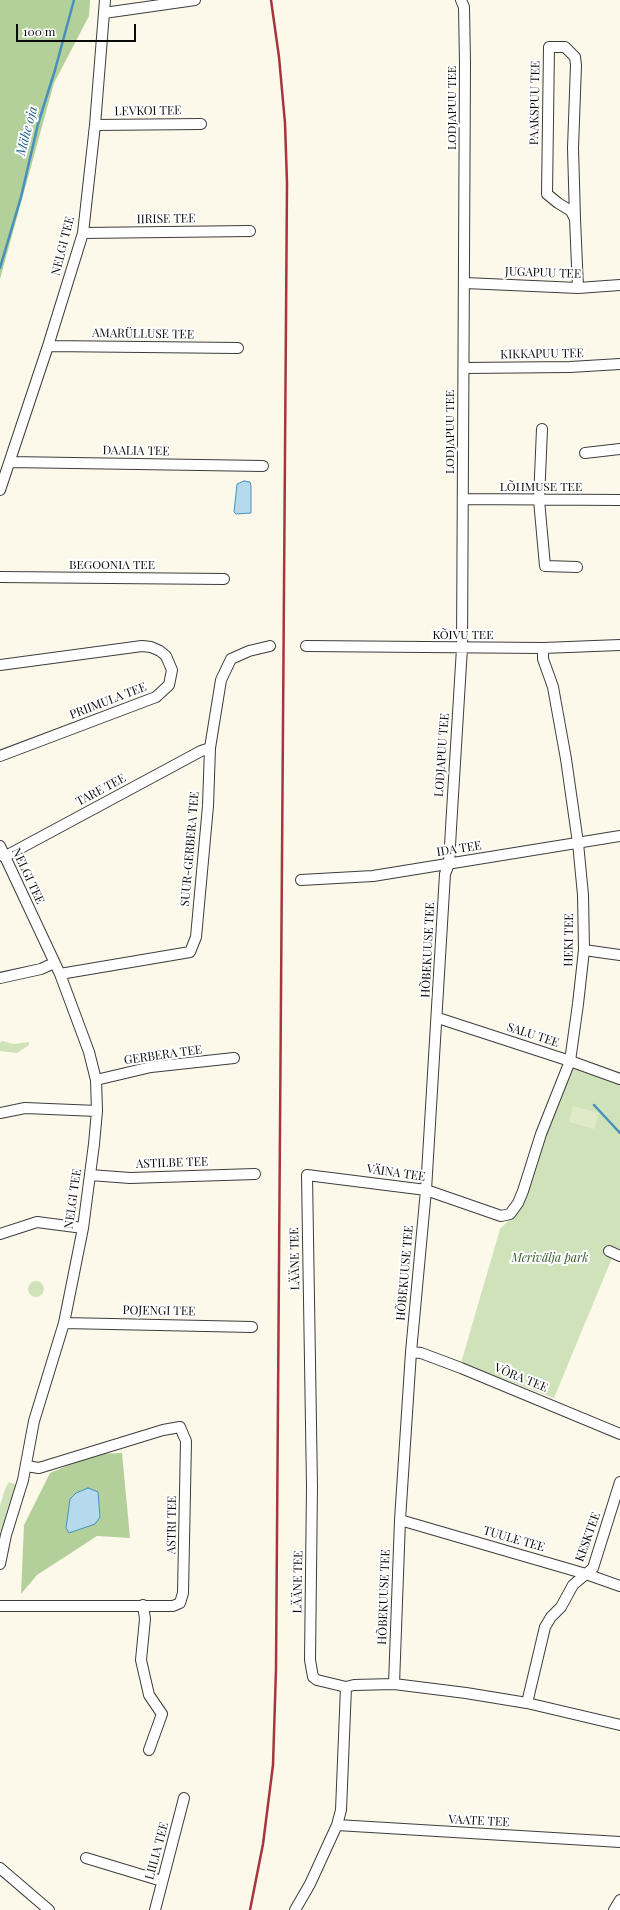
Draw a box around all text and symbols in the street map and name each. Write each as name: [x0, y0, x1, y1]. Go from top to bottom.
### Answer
scale bar: [18, 16, 138, 42]
text: 100 m: [23, 23, 55, 39]
street label: PAAKSPUU TEE: [527, 61, 543, 145]
street label: LODJAPUU TEE: [445, 66, 459, 150]
street label: LEVKOI TEE: [114, 103, 182, 119]
water label: Mähe oja: [13, 105, 41, 157]
street label: IIRISE TEE: [136, 211, 196, 227]
street label: NELGI TEE: [49, 215, 77, 277]
street label: JUGAPUU TEE: [505, 264, 581, 282]
street label: AMARÜLLUSE TEE: [92, 326, 194, 342]
street label: KIKKAPUU TEE: [500, 346, 584, 362]
street label: LODJAPUU TEE: [443, 390, 457, 474]
street label: DAALIA TEE: [102, 443, 170, 459]
street label: LÕHMUSE TEE: [500, 480, 582, 494]
street label: BEGOONIA TEE: [69, 558, 155, 572]
street label: KÕIVU TEE: [433, 628, 493, 642]
street label: PRIIMULA TEE: [67, 680, 149, 722]
street label: LODJAPUU TEE: [432, 713, 452, 797]
street label: TARE TEE: [74, 771, 128, 809]
street label: SUUR-GERBERA TEE: [178, 791, 202, 907]
street label: IDA TEE: [436, 838, 482, 860]
street label: NELGI TEE: [9, 846, 47, 906]
street label: HÕBEKUUSE TEE: [418, 902, 438, 998]
street label: HEKI TEE: [561, 913, 577, 967]
street label: SALU TEE: [505, 1020, 561, 1050]
street label: GERBERA TEE: [123, 1042, 203, 1068]
street label: ASTILBE TEE: [136, 1155, 208, 1171]
street label: VÄINA TEE: [366, 1162, 426, 1184]
street label: NELGI TEE: [62, 1168, 84, 1230]
street label: HÕBEKUUSE TEE: [394, 1225, 416, 1321]
street label: LÄÄNE TEE: [287, 1227, 303, 1291]
park label: Merivälja park: [512, 1251, 588, 1265]
street label: POJENGI TEE: [122, 1303, 196, 1319]
street label: VÕRA TEE: [492, 1361, 550, 1395]
street label: ASTRI TEE: [164, 1496, 180, 1554]
street label: KESKTEE: [572, 1510, 604, 1564]
street label: TUULE TEE: [482, 1523, 546, 1555]
street label: HÕBEKUUSE TEE: [375, 1549, 393, 1645]
street label: LÄÄNE TEE: [290, 1550, 306, 1614]
street label: VAATE TEE: [448, 1812, 510, 1830]
street label: LIILIA TEE: [142, 1821, 172, 1881]

